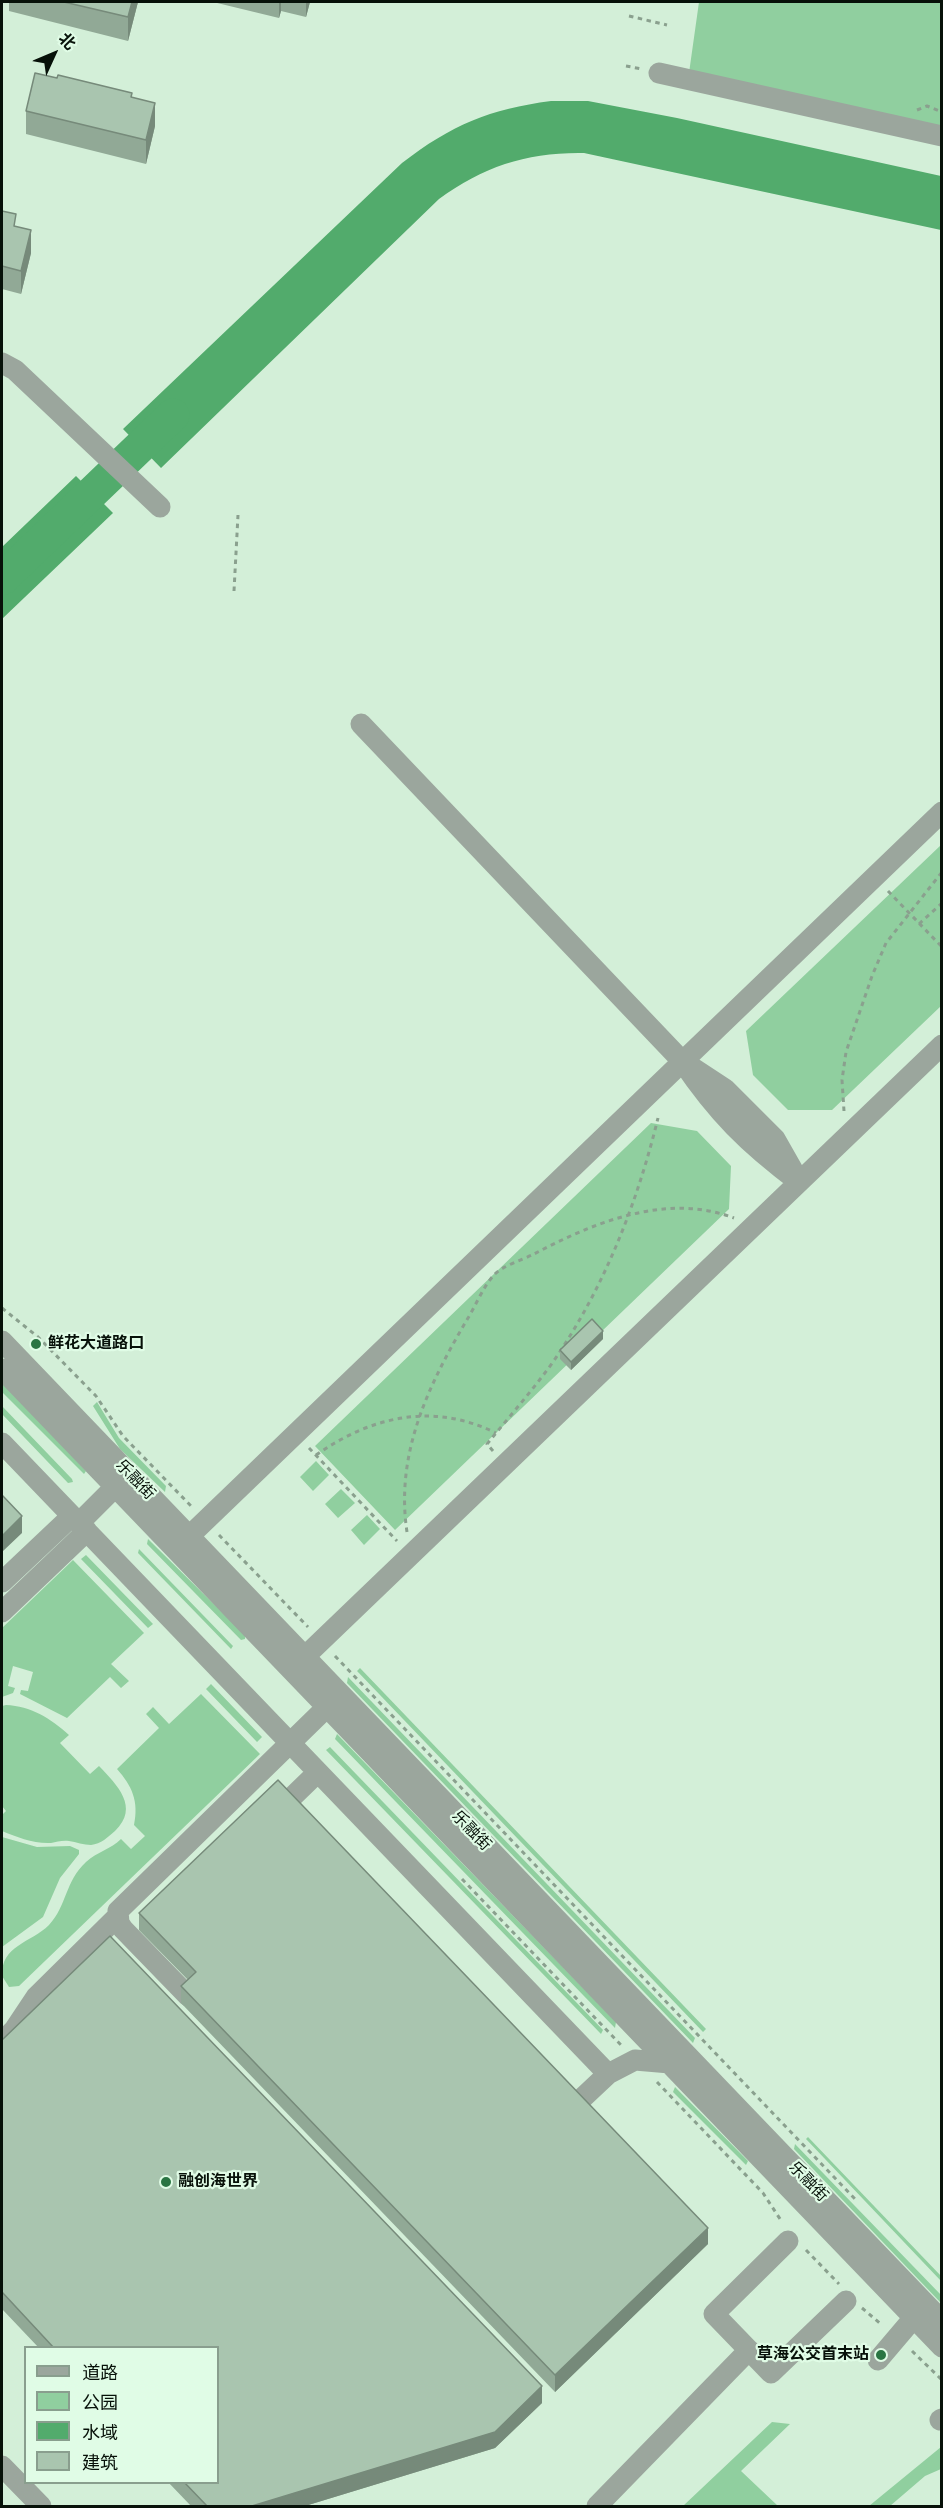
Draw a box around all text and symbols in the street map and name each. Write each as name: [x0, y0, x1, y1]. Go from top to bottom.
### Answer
north arrow: [24, 24, 84, 84]
text: 北: [54, 29, 80, 54]
place label: 鲜花大道路口: [48, 1334, 144, 1354]
marker: 鲜花大道路口: [29, 1337, 43, 1351]
street label: 乐融街: [111, 1456, 159, 1504]
street label: 乐融街: [447, 1807, 495, 1855]
street label: 乐融街: [784, 2158, 832, 2206]
place label: 融创海世界: [178, 2172, 258, 2192]
marker: 融创海世界: [159, 2175, 173, 2189]
place label: 草海公交首末站: [757, 2345, 869, 2365]
legend: [24, 2346, 219, 2484]
marker: 草海公交首末站: [874, 2348, 888, 2362]
text: 道路: [82, 2362, 118, 2384]
text: 公园: [82, 2392, 118, 2414]
text: 水域: [82, 2422, 118, 2444]
text: 建筑: [82, 2452, 118, 2474]

